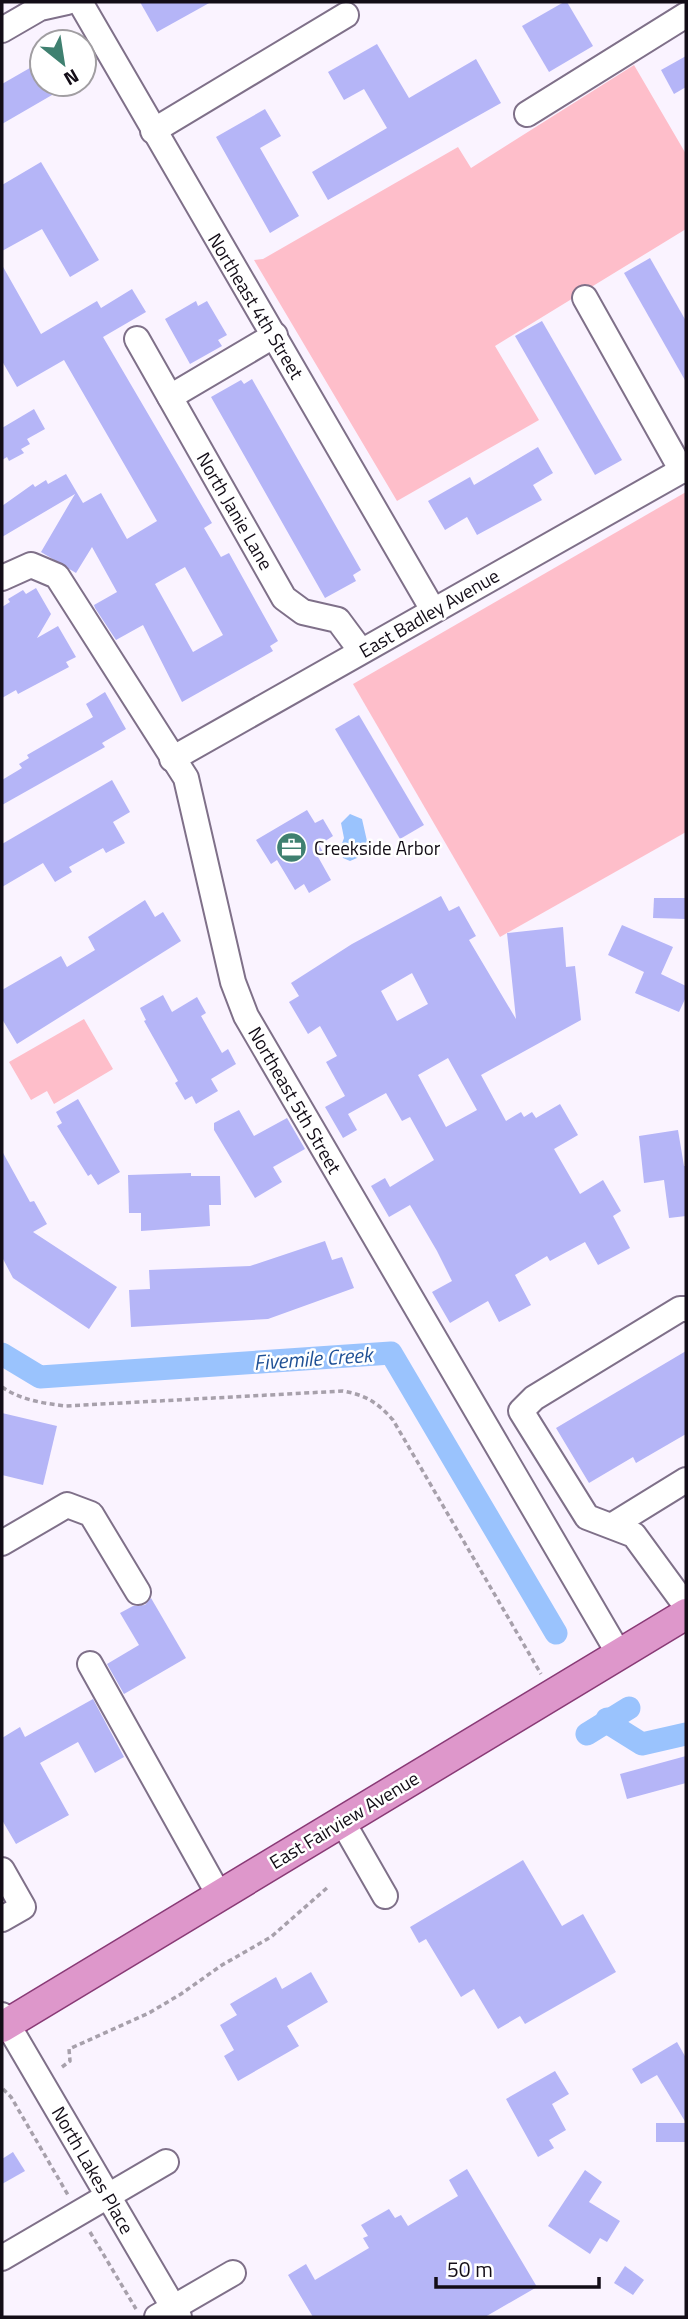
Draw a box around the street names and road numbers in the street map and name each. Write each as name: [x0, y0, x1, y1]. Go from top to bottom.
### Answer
street label: Northeast 4th Street: [201, 227, 312, 385]
street label: North Janie Lane: [190, 446, 281, 575]
street label: East Badley Avenue: [353, 561, 504, 665]
street label: Northeast 5th Street: [241, 1021, 350, 1179]
street label: East Fairview Avenue: [263, 1763, 424, 1876]
street label: North Lakes Place: [45, 2100, 142, 2239]

